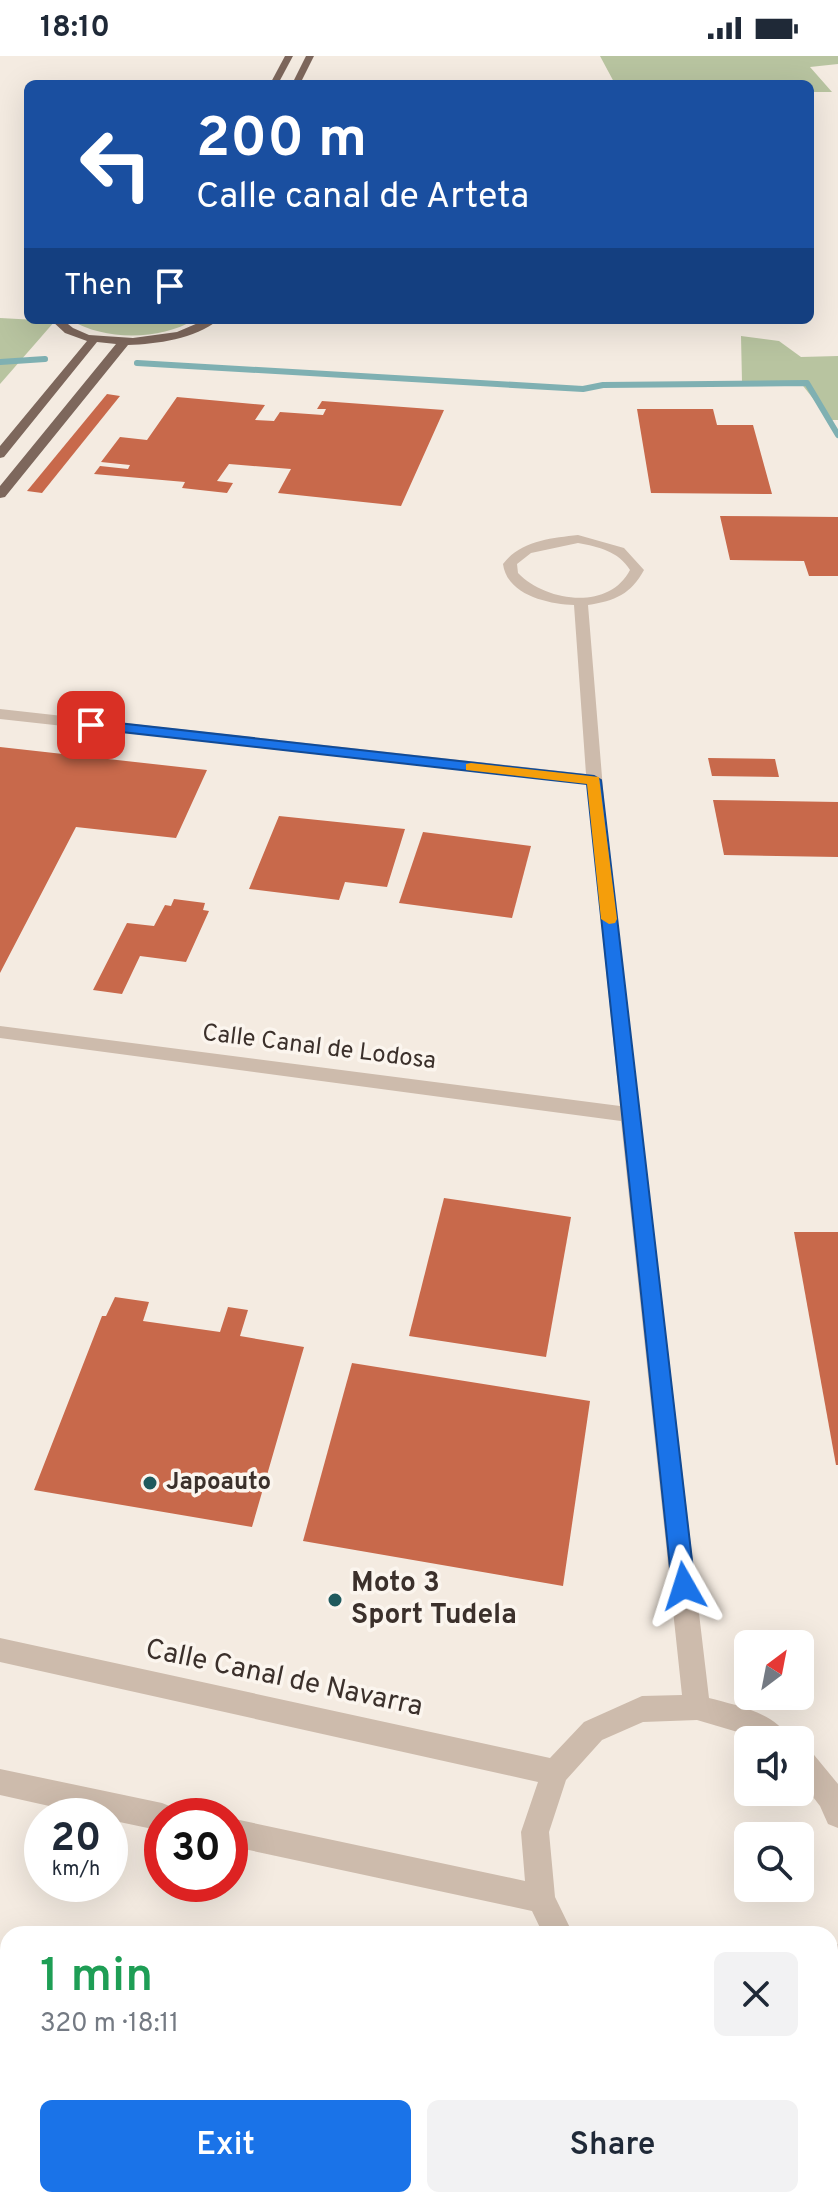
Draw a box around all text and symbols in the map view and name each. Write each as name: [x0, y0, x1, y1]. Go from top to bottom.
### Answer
text: 18:10: [40, 10, 110, 47]
text: 200 m: [196, 106, 367, 176]
icon: left: [64, 112, 168, 216]
text: Calle canal de Arteta: [196, 175, 529, 221]
icon: arrive: [148, 264, 192, 308]
text: Then: [64, 268, 132, 305]
pin: [57, 691, 125, 759]
icon: arrive: [69, 703, 113, 747]
street label: Calle Canal de Lodosa: [200, 1019, 438, 1077]
place label: Japoauto: [166, 1468, 271, 1498]
marker: Japoauto: [141, 1474, 159, 1492]
position arrow: [642, 1544, 726, 1628]
place label: Moto 3 Sport Tudela: [351, 1566, 517, 1634]
marker: Moto 3 Sport Tudela: [326, 1591, 344, 1609]
north arrow: [734, 1630, 814, 1710]
map controls: [734, 1630, 814, 1902]
street label: Calle Canal de Navarra: [142, 1632, 426, 1726]
button: sound: [734, 1726, 814, 1806]
speed limit sign: 30: [144, 1798, 248, 1902]
text: 20: [51, 1815, 101, 1865]
button: search: [734, 1822, 814, 1902]
text: km/h: [52, 1857, 100, 1883]
text: 1 min: [40, 1948, 153, 2008]
button: close: [714, 1952, 798, 2036]
text: 320 m · 18:11: [40, 2008, 179, 2041]
button: Exit: [40, 2100, 411, 2192]
button: Share: [427, 2100, 798, 2192]

